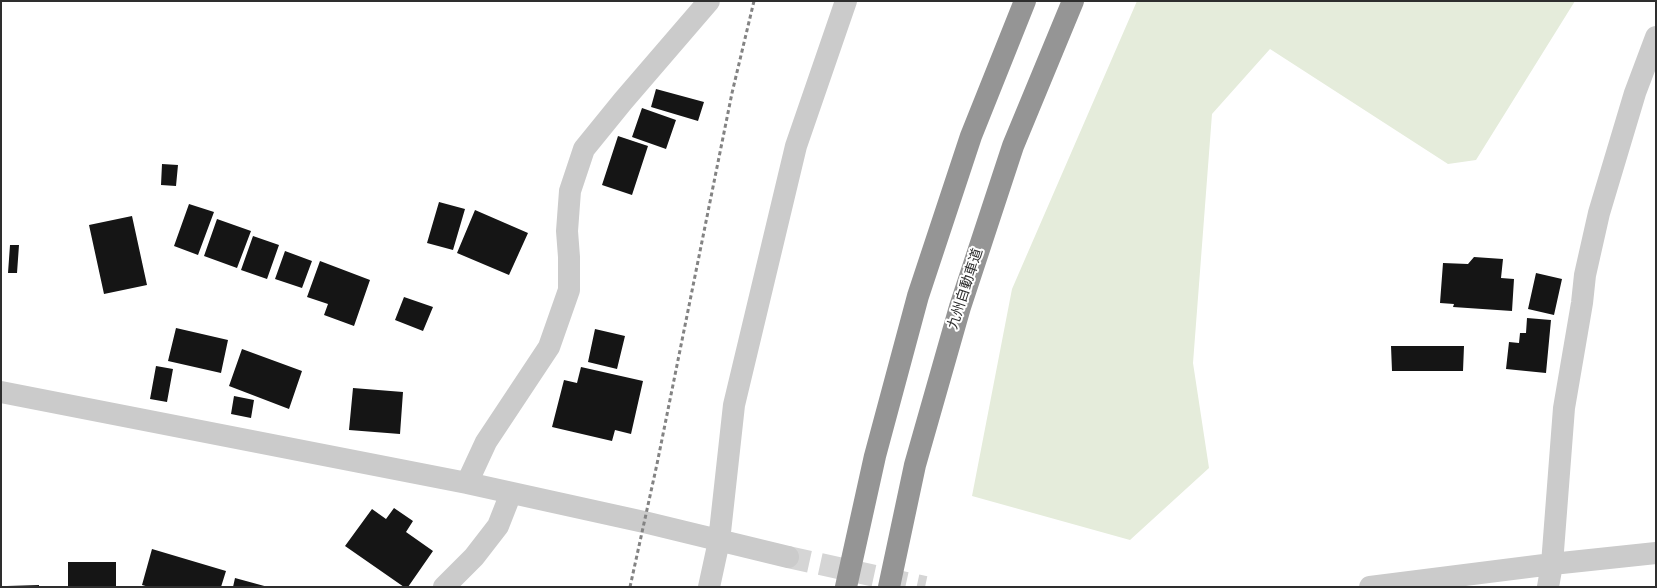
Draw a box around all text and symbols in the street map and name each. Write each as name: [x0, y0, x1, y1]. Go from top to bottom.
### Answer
street label: 九州自動車道: [945, 246, 987, 332]

